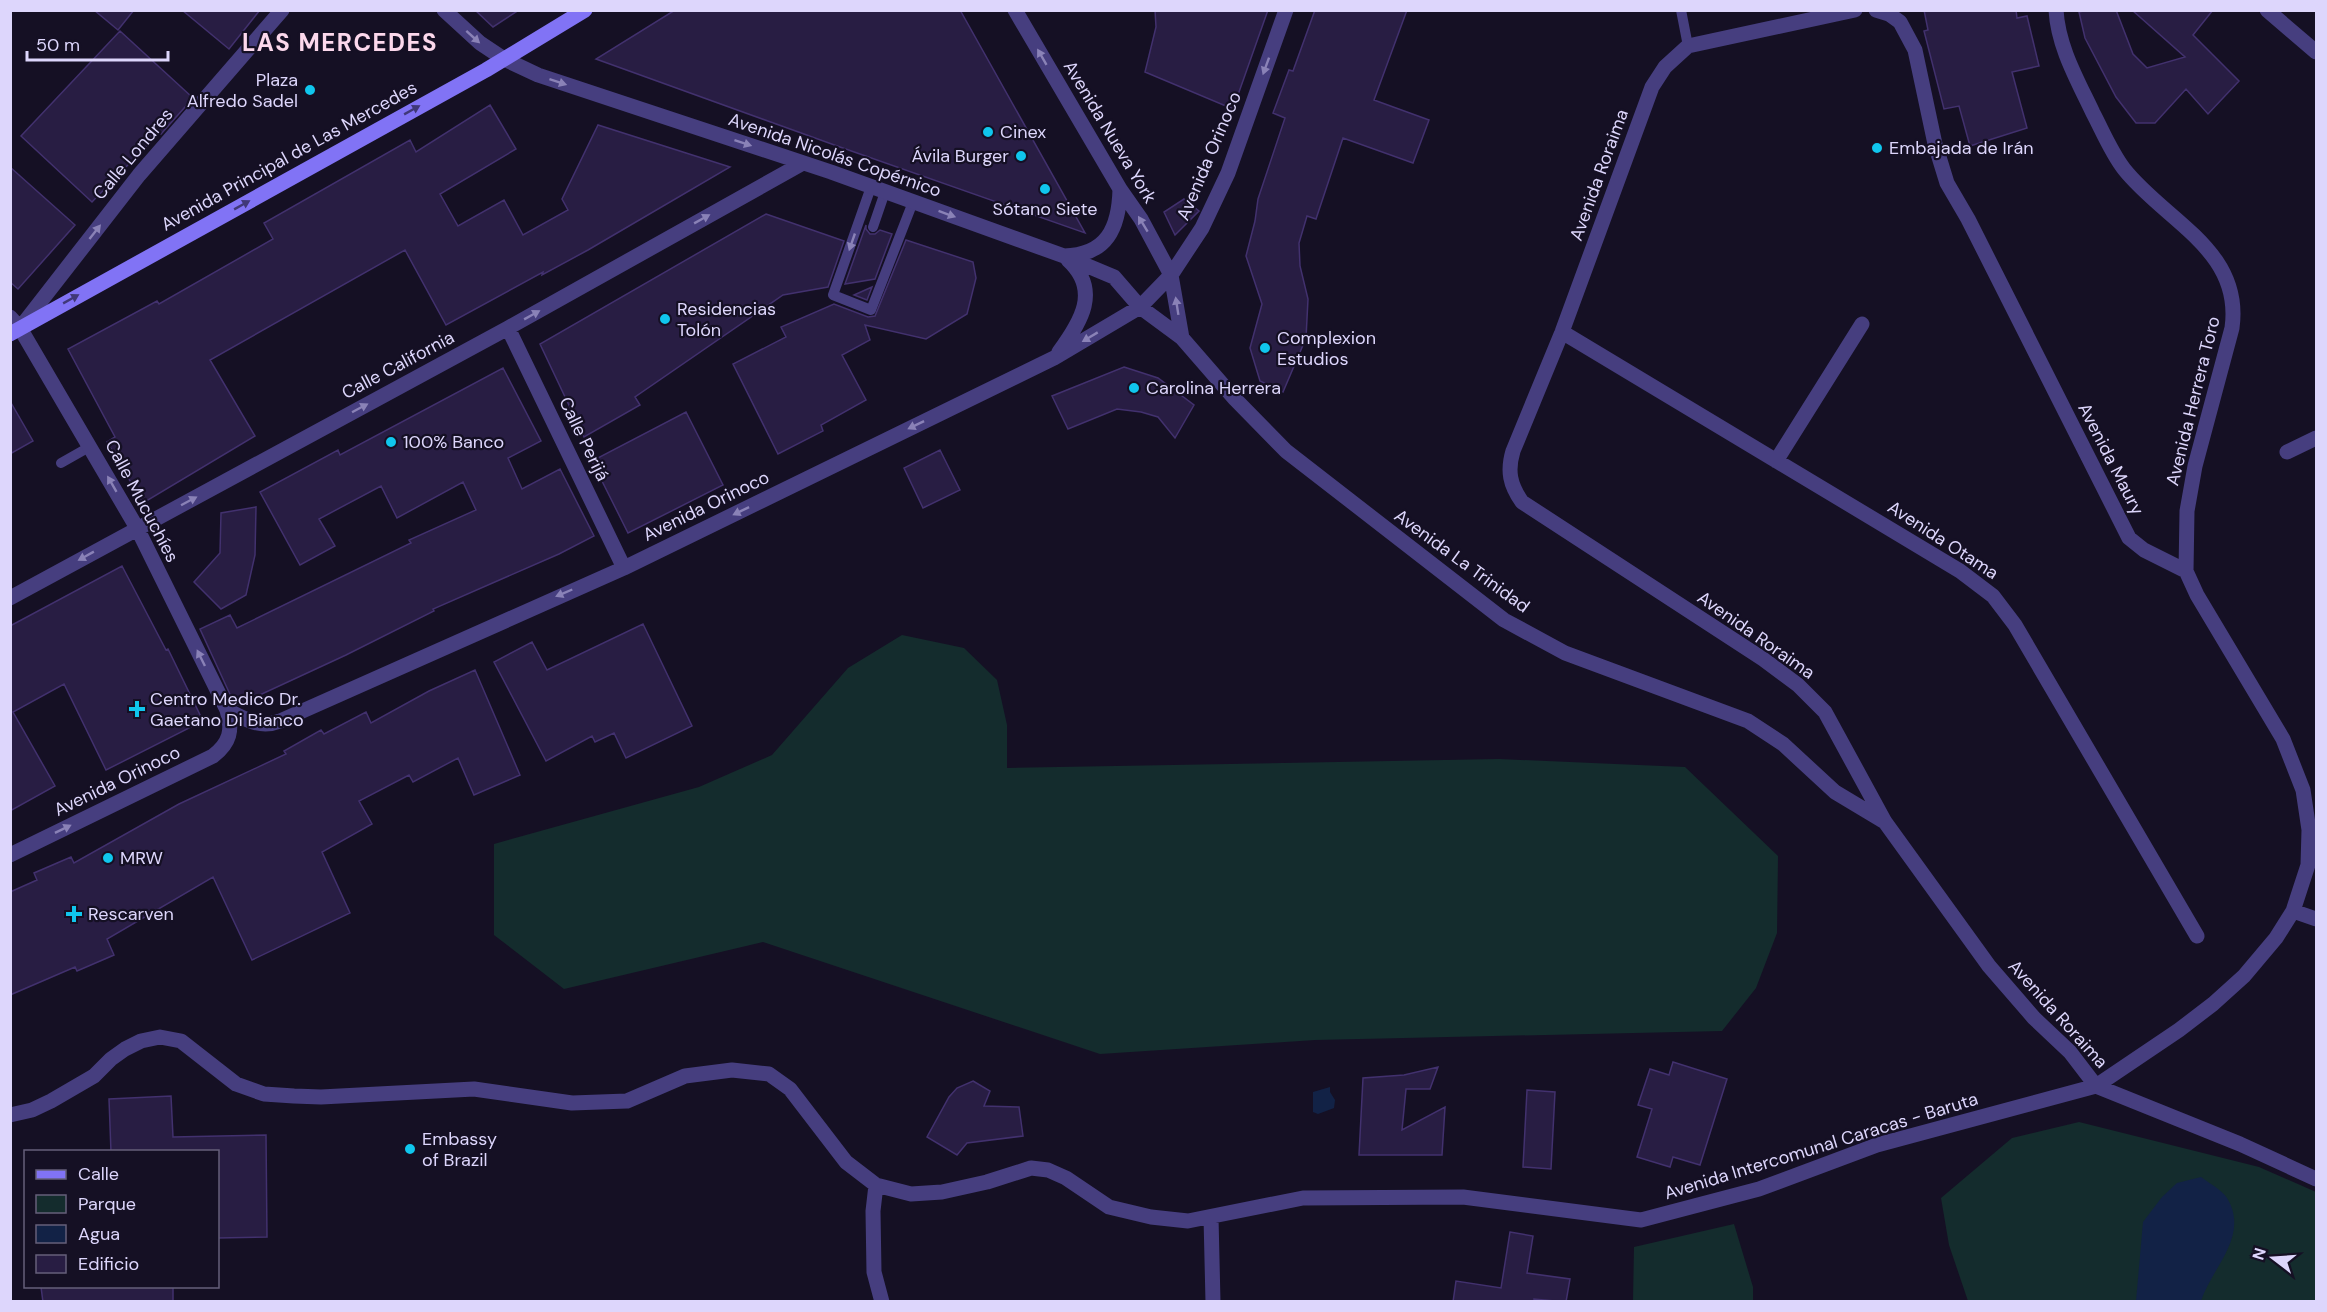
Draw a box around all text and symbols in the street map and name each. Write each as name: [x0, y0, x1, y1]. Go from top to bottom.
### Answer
scale bar: [27, 24, 168, 62]
district label: LAS MERCEDES: [242, 27, 438, 58]
one-way arrow: [465, 30, 480, 43]
text: 50 m: [36, 33, 80, 57]
one-way arrow: [1037, 48, 1047, 65]
street label: Avenida Nueva York: [1058, 56, 1162, 208]
one-way arrow: [1261, 57, 1271, 75]
place label: Plaza Alfredo Sadel: [187, 68, 298, 113]
street label: Avenida Principal de Las Mercedes: [157, 75, 421, 237]
one-way arrow: [549, 78, 567, 87]
marker: Plaza Alfredo Sadel: [303, 83, 317, 97]
street label: Avenida Orinoco: [1171, 88, 1247, 224]
street label: Calle Londres: [88, 103, 178, 205]
one-way arrow: [404, 105, 421, 115]
street label: Avenida Roraima: [1564, 106, 1634, 244]
street label: Avenida Nicolás Copérnico: [725, 107, 945, 203]
place label: Cinex: [1000, 120, 1046, 144]
marker: Cinex: [981, 125, 995, 139]
place label: Embajada de Irán: [1889, 136, 2034, 160]
one-way arrow: [734, 139, 752, 149]
marker: Embajada de Irán: [1870, 141, 1884, 155]
place label: Ávila Burger: [911, 144, 1009, 168]
marker: Ávila Burger: [1014, 149, 1028, 163]
marker: Sótano Siete: [1038, 182, 1052, 196]
place label: Sótano Siete: [992, 197, 1098, 221]
one-way arrow: [234, 199, 250, 210]
one-way arrow: [938, 210, 956, 220]
one-way arrow: [694, 214, 711, 224]
one-way arrow: [1137, 216, 1148, 232]
one-way arrow: [88, 224, 101, 240]
one-way arrow: [846, 234, 856, 252]
one-way arrow: [63, 294, 80, 304]
place label: Residencias Tolón: [677, 297, 776, 342]
one-way arrow: [1172, 297, 1181, 316]
one-way arrow: [524, 309, 540, 320]
marker: Residencias Tolón: [658, 312, 672, 326]
street label: Avenida Herrera Toro: [2160, 314, 2226, 488]
street label: Calle California: [337, 325, 459, 405]
place label: Complexion Estudios: [1277, 326, 1376, 371]
one-way arrow: [1081, 332, 1098, 342]
marker: Complexion Estudios: [1258, 341, 1272, 355]
place label: Carolina Herrera: [1146, 376, 1281, 400]
marker: Carolina Herrera: [1127, 381, 1141, 395]
street label: Calle Perijá: [553, 393, 615, 485]
street label: Avenida Maury: [2072, 399, 2150, 519]
one-way arrow: [352, 403, 369, 413]
one-way arrow: [908, 420, 925, 430]
place label: 100% Banco: [403, 430, 504, 454]
street label: Calle Mucuchíes: [100, 435, 184, 567]
marker: 100% Banco: [384, 435, 398, 449]
street label: Avenida Orinoco: [639, 465, 773, 547]
one-way arrow: [107, 476, 118, 492]
street label: Avenida Otama: [1883, 495, 2003, 585]
one-way arrow: [181, 496, 198, 506]
street label: Avenida La Trinidad: [1389, 504, 1535, 618]
one-way arrow: [732, 506, 749, 515]
one-way arrow: [77, 551, 94, 561]
street label: Avenida Roraima: [1692, 586, 1820, 684]
one-way arrow: [555, 588, 573, 598]
one-way arrow: [197, 649, 206, 666]
place label: Centro Medico Dr. Gaetano Di Bianco: [150, 687, 304, 732]
marker: Centro Medico Dr. Gaetano Di Bianco: [128, 700, 146, 718]
street label: Avenida Orinoco: [50, 740, 184, 822]
one-way arrow: [54, 825, 72, 835]
place label: MRW: [120, 846, 163, 870]
marker: MRW: [101, 851, 115, 865]
place label: Rescarven: [88, 902, 174, 926]
marker: Rescarven: [65, 905, 83, 923]
street label: Avenida Roraima: [2003, 955, 2113, 1073]
street label: Avenida Intercomunal Caracas - Baruta: [1661, 1087, 1981, 1205]
place label: Embassy of Brazil: [422, 1127, 497, 1172]
marker: Embassy of Brazil: [403, 1142, 417, 1156]
legend: [24, 1150, 219, 1288]
text: Calle: [78, 1162, 119, 1186]
text: Parque: [78, 1192, 136, 1216]
text: Agua: [78, 1222, 120, 1246]
north arrow: [2243, 1228, 2303, 1288]
text: N: [2247, 1245, 2271, 1262]
text: Edificio: [78, 1252, 139, 1276]

